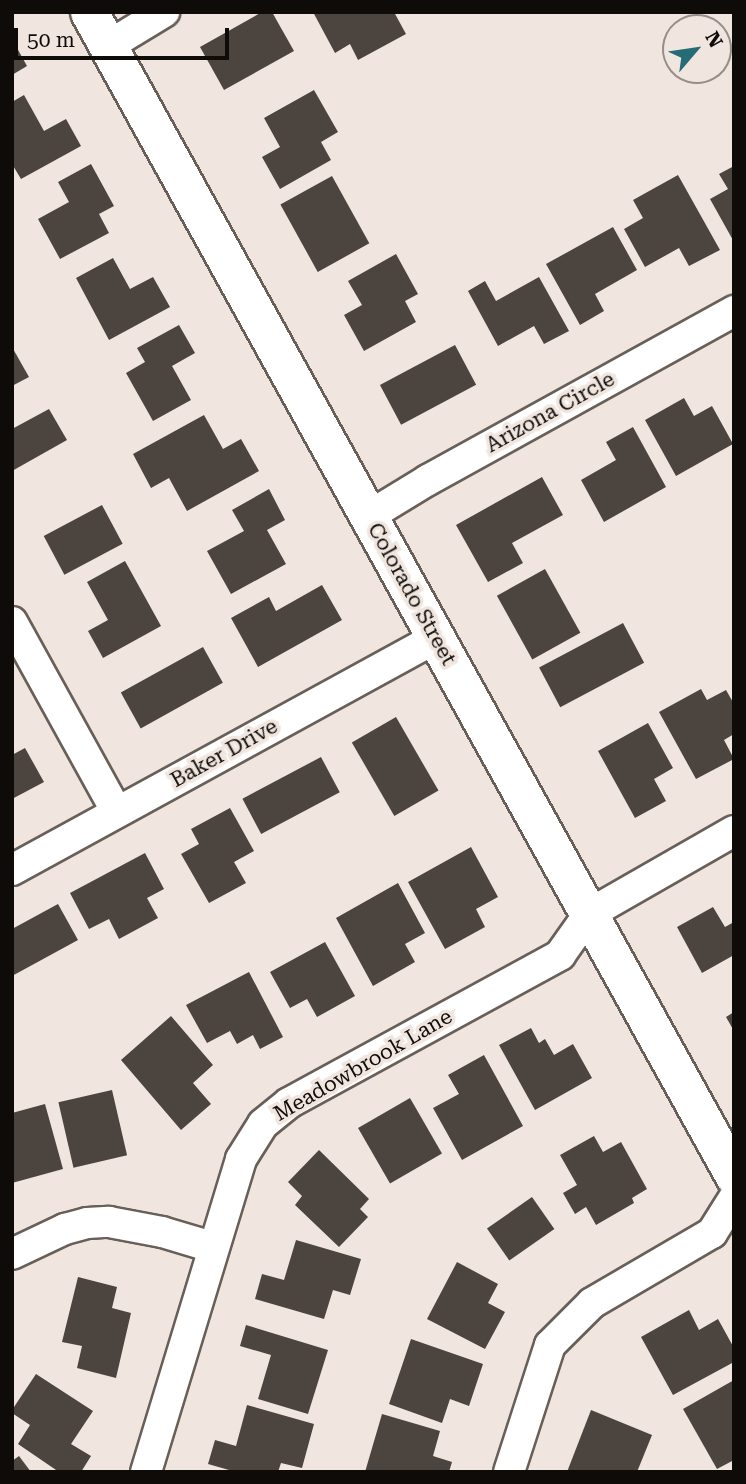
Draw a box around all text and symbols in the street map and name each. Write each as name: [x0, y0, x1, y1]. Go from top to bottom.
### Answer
scale bar: [18, 14, 233, 58]
north arrow: [662, 14, 732, 84]
text: 50 m: [27, 28, 75, 52]
text: N: [700, 28, 728, 52]
street label: Arizona Circle: [481, 366, 619, 458]
street label: Colorado Street: [362, 518, 462, 670]
street label: Baker Drive: [166, 713, 282, 793]
street label: Meadowbrook Lane: [269, 1004, 457, 1126]

